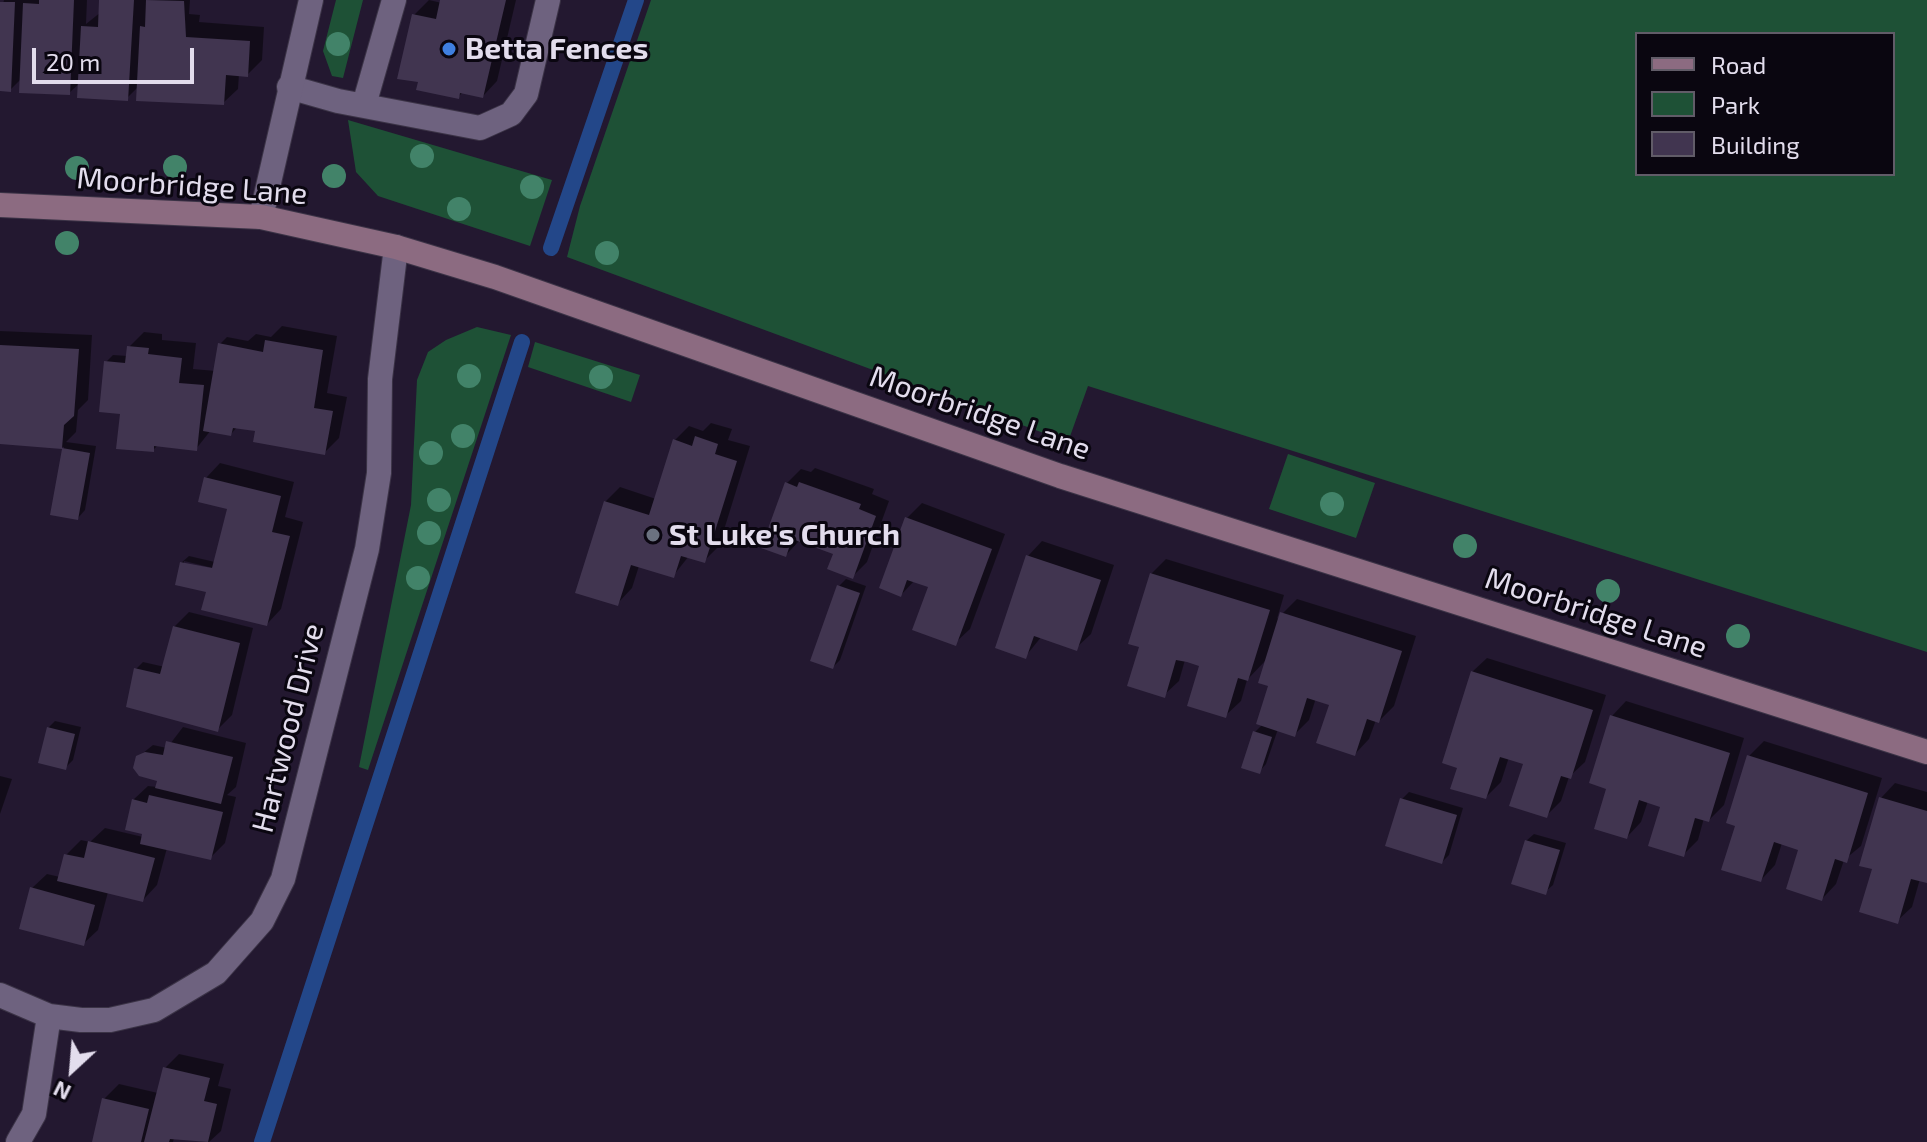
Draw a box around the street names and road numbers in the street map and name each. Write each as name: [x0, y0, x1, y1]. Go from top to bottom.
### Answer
street label: Moorbridge Lane: [76, 160, 308, 212]
street label: Moorbridge Lane: [865, 358, 1095, 468]
street label: Moorbridge Lane: [1481, 560, 1711, 666]
street label: Hartwood Drive: [245, 620, 331, 836]

